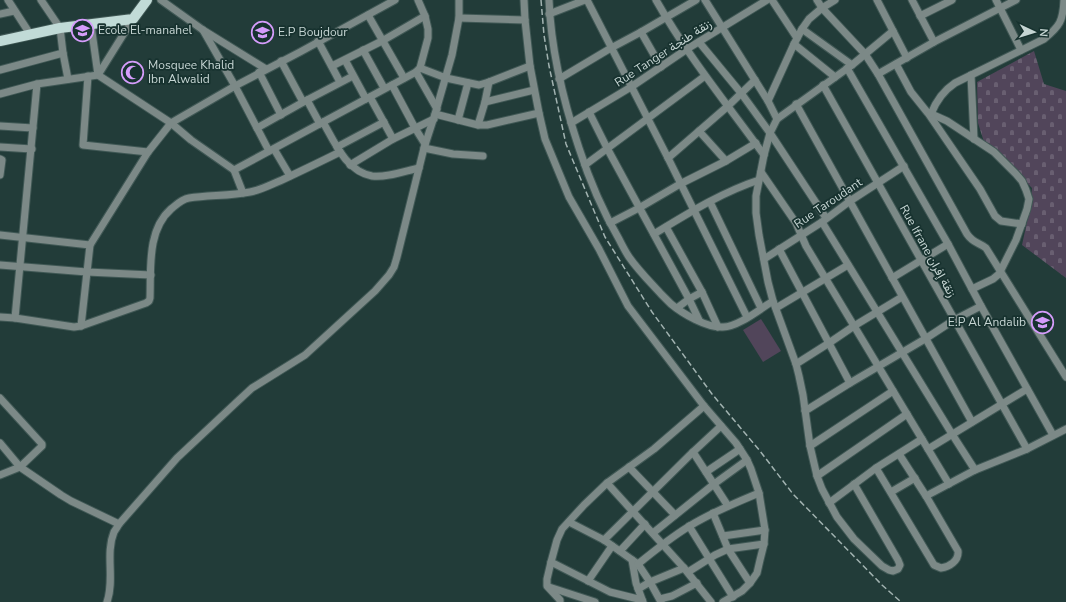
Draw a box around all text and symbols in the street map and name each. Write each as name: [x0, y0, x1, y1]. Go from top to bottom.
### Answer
north arrow: [1014, 12, 1054, 52]
street label: Rue Tanger زنقة طنجة: [611, 16, 715, 90]
school or university icon: Ecole El-manahel: [69, 17, 95, 43]
school or university icon: E.P Boujdour: [249, 19, 275, 45]
place label: Ecole El-manahel: [98, 22, 193, 38]
place label: E.P Boujdour: [278, 24, 348, 40]
text: N: [1036, 28, 1051, 37]
place label: Mosquee Khalid Ibn Alwalid: [148, 57, 234, 87]
mosque icon: Mosquee Khalid Ibn Alwalid: [120, 59, 146, 85]
street label: Rue Taroudant: [791, 174, 866, 232]
street label: Rue Ifrane زنقة إفران: [896, 202, 960, 300]
school or university icon: E.P Al Andalib: [1029, 309, 1055, 335]
place label: E.P Al Andalib: [948, 314, 1026, 330]

